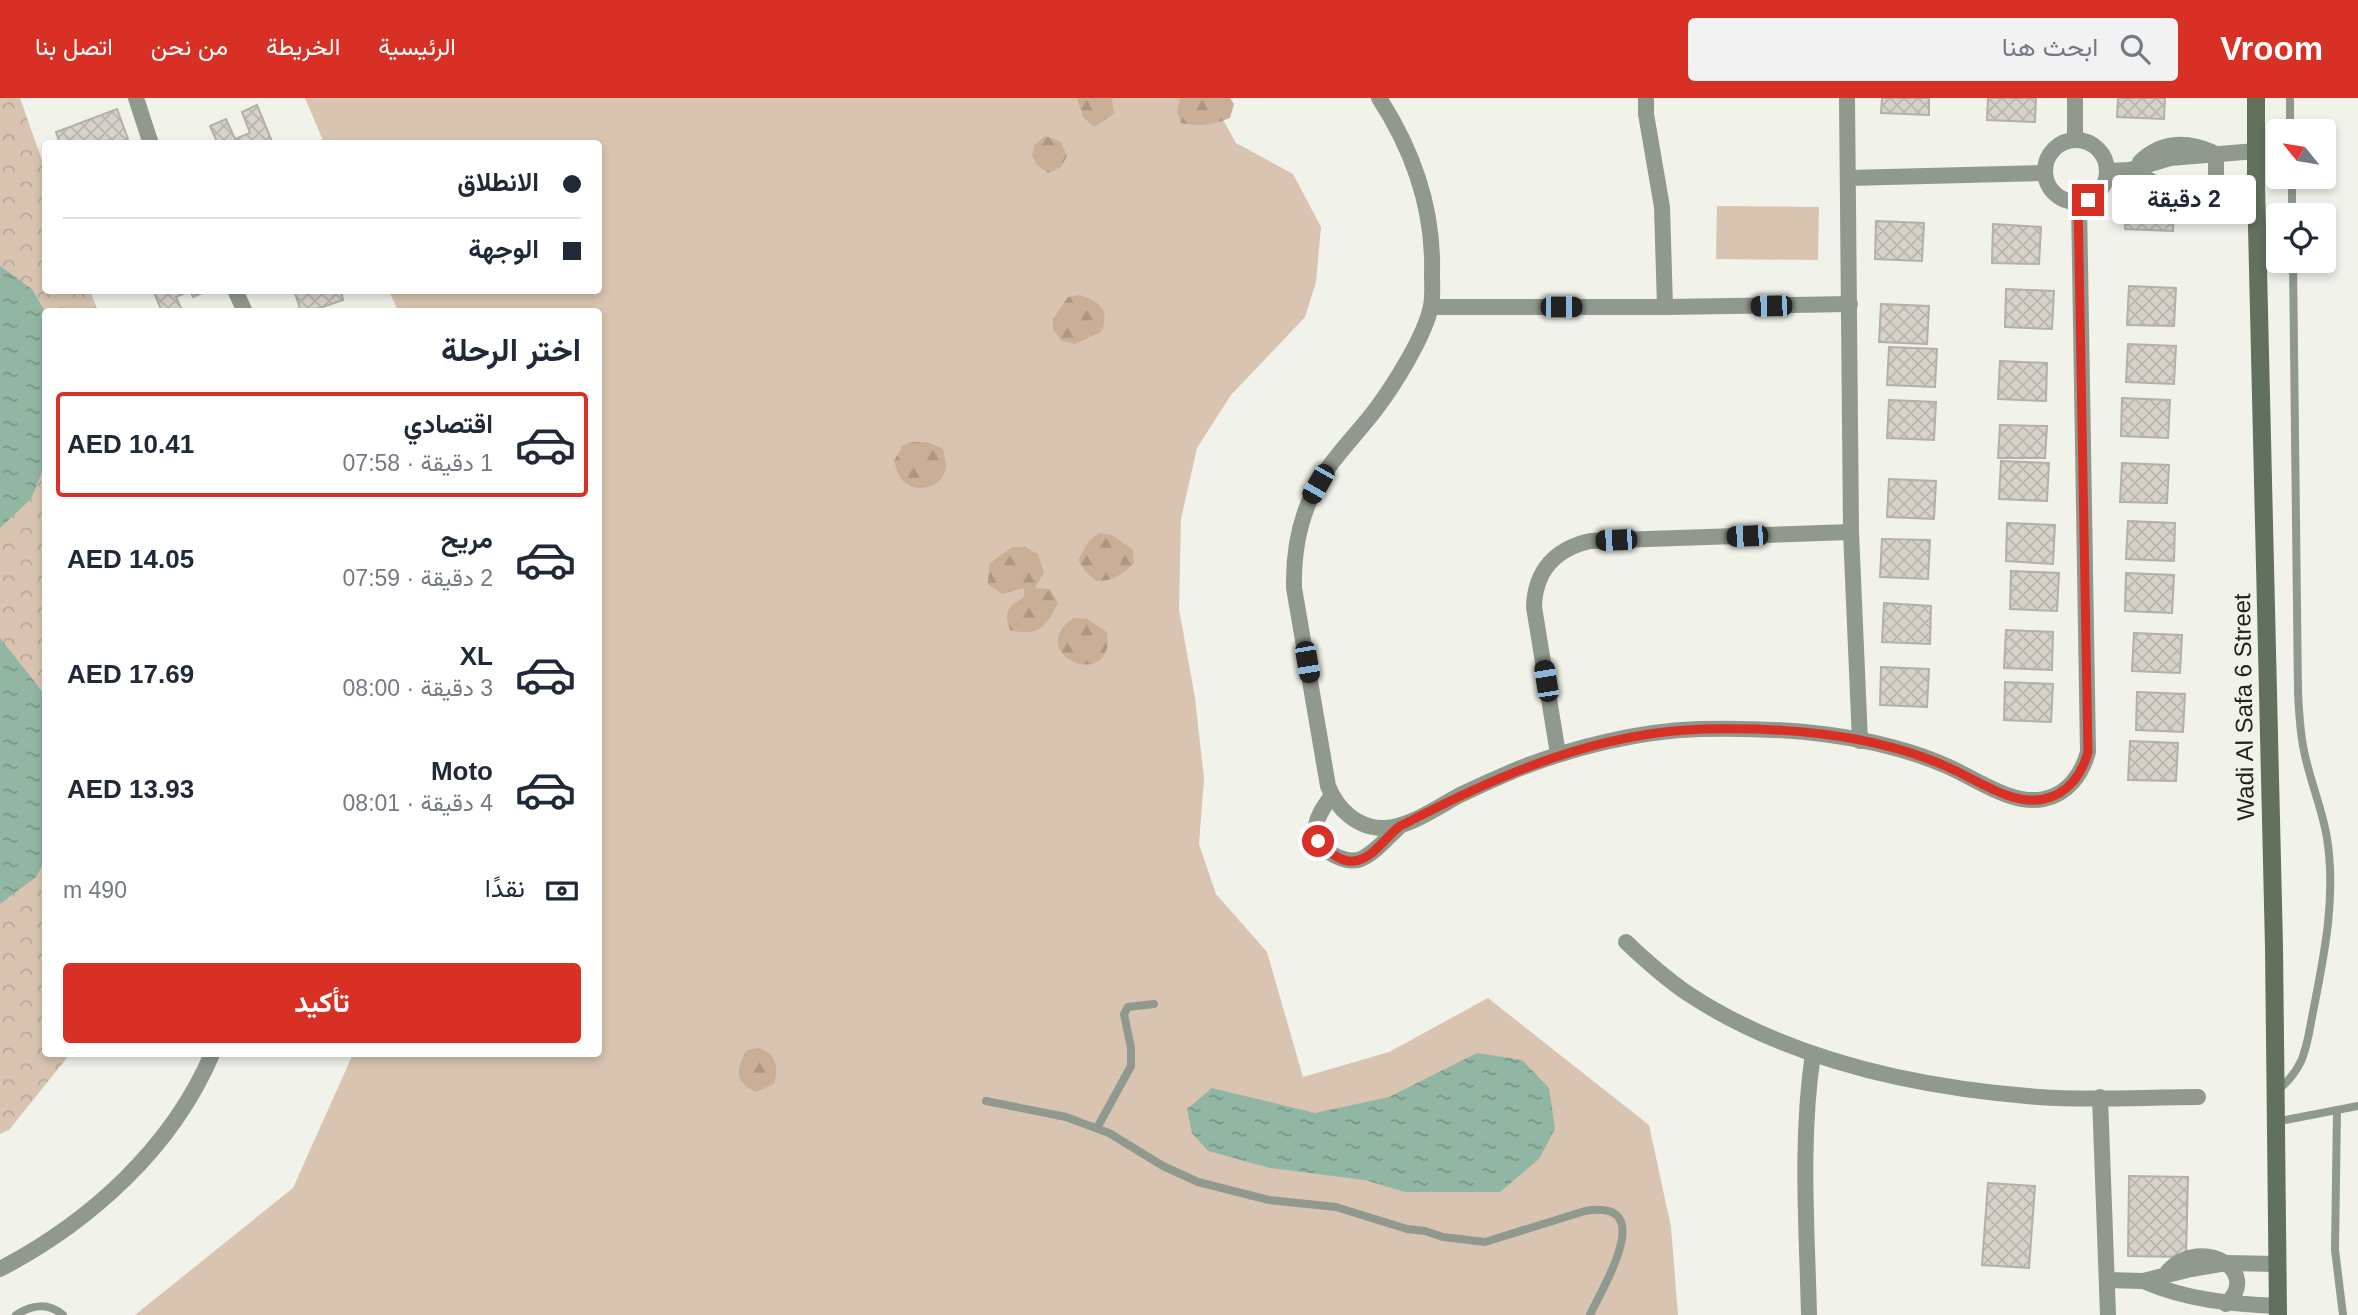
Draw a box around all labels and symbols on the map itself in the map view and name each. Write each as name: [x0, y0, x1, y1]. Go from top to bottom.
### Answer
north arrow: [2266, 119, 2336, 189]
callout: 2 دقيقة: [2112, 176, 2256, 224]
route end: [2072, 184, 2104, 216]
car: [1750, 295, 1793, 317]
car: [1541, 297, 1583, 318]
car: [1299, 461, 1338, 507]
car: [1726, 525, 1769, 547]
car: [1595, 529, 1638, 551]
street label: Wadi Al Safa 6 Street: [2228, 593, 2259, 821]
car: [1294, 639, 1321, 685]
car: [1533, 659, 1560, 703]
route start: [1302, 825, 1334, 857]

